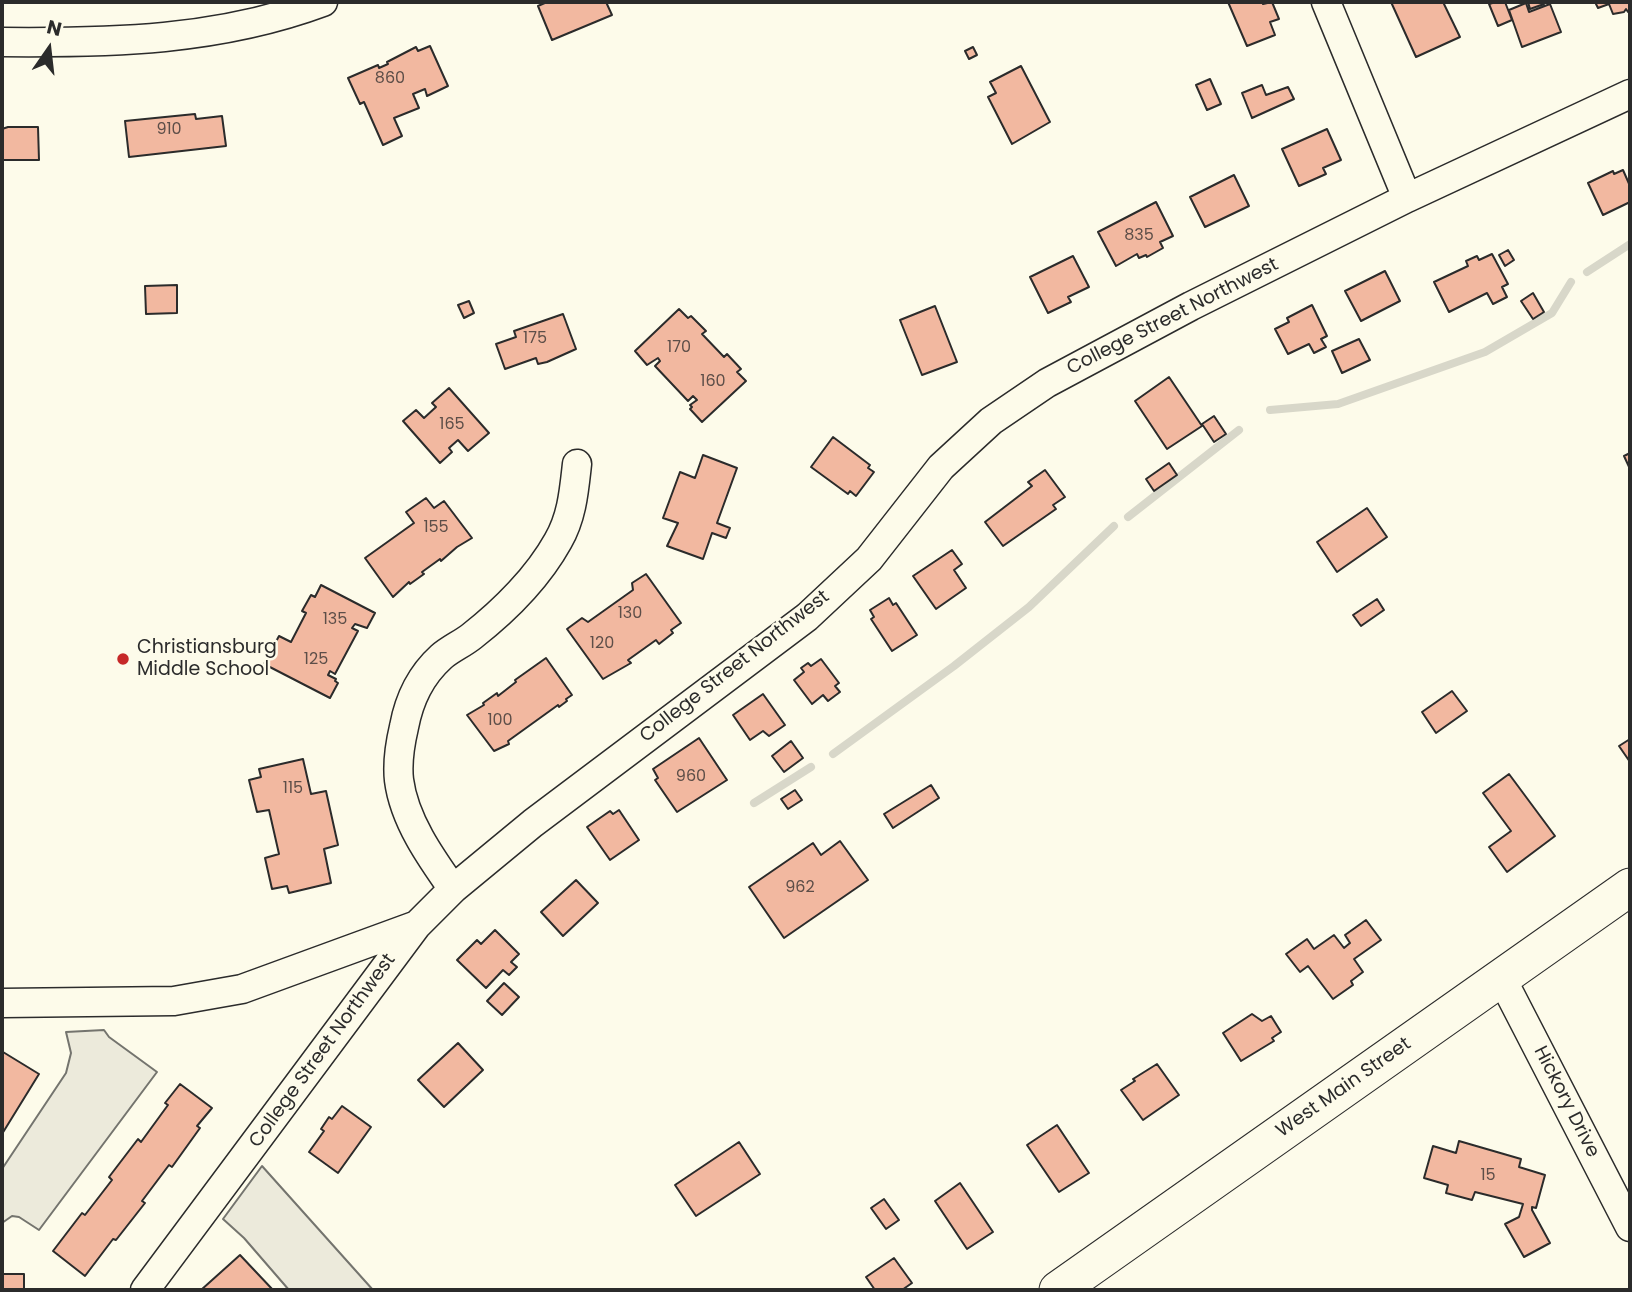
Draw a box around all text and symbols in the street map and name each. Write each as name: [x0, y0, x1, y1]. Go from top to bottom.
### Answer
text: N: [44, 13, 64, 43]
north arrow: [14, 14, 84, 84]
house number: 860: [375, 69, 405, 89]
house number: 910: [156, 120, 182, 140]
house number: 835: [1124, 226, 1154, 246]
street label: College Street Northwest: [1063, 254, 1283, 380]
house number: 175: [523, 329, 547, 349]
house number: 170: [667, 338, 691, 358]
house number: 160: [700, 372, 726, 392]
house number: 165: [439, 415, 465, 435]
house number: 155: [423, 518, 449, 538]
street label: College Street Northwest: [636, 586, 834, 748]
house number: 130: [618, 604, 642, 624]
house number: 135: [323, 610, 347, 630]
house number: 120: [590, 634, 614, 654]
place label: Christiansburg Middle School: [137, 637, 277, 681]
house number: 125: [304, 650, 328, 670]
marker: Christiansburg Middle School: [115, 651, 131, 667]
house number: 100: [487, 711, 513, 731]
house number: 960: [676, 767, 706, 787]
house number: 115: [283, 779, 303, 799]
house number: 962: [785, 878, 815, 898]
street label: College Street Northwest: [245, 950, 401, 1152]
street label: West Main Street: [1272, 1033, 1416, 1143]
street label: Hickory Drive: [1528, 1043, 1604, 1161]
house number: 15: [1480, 1166, 1496, 1186]

